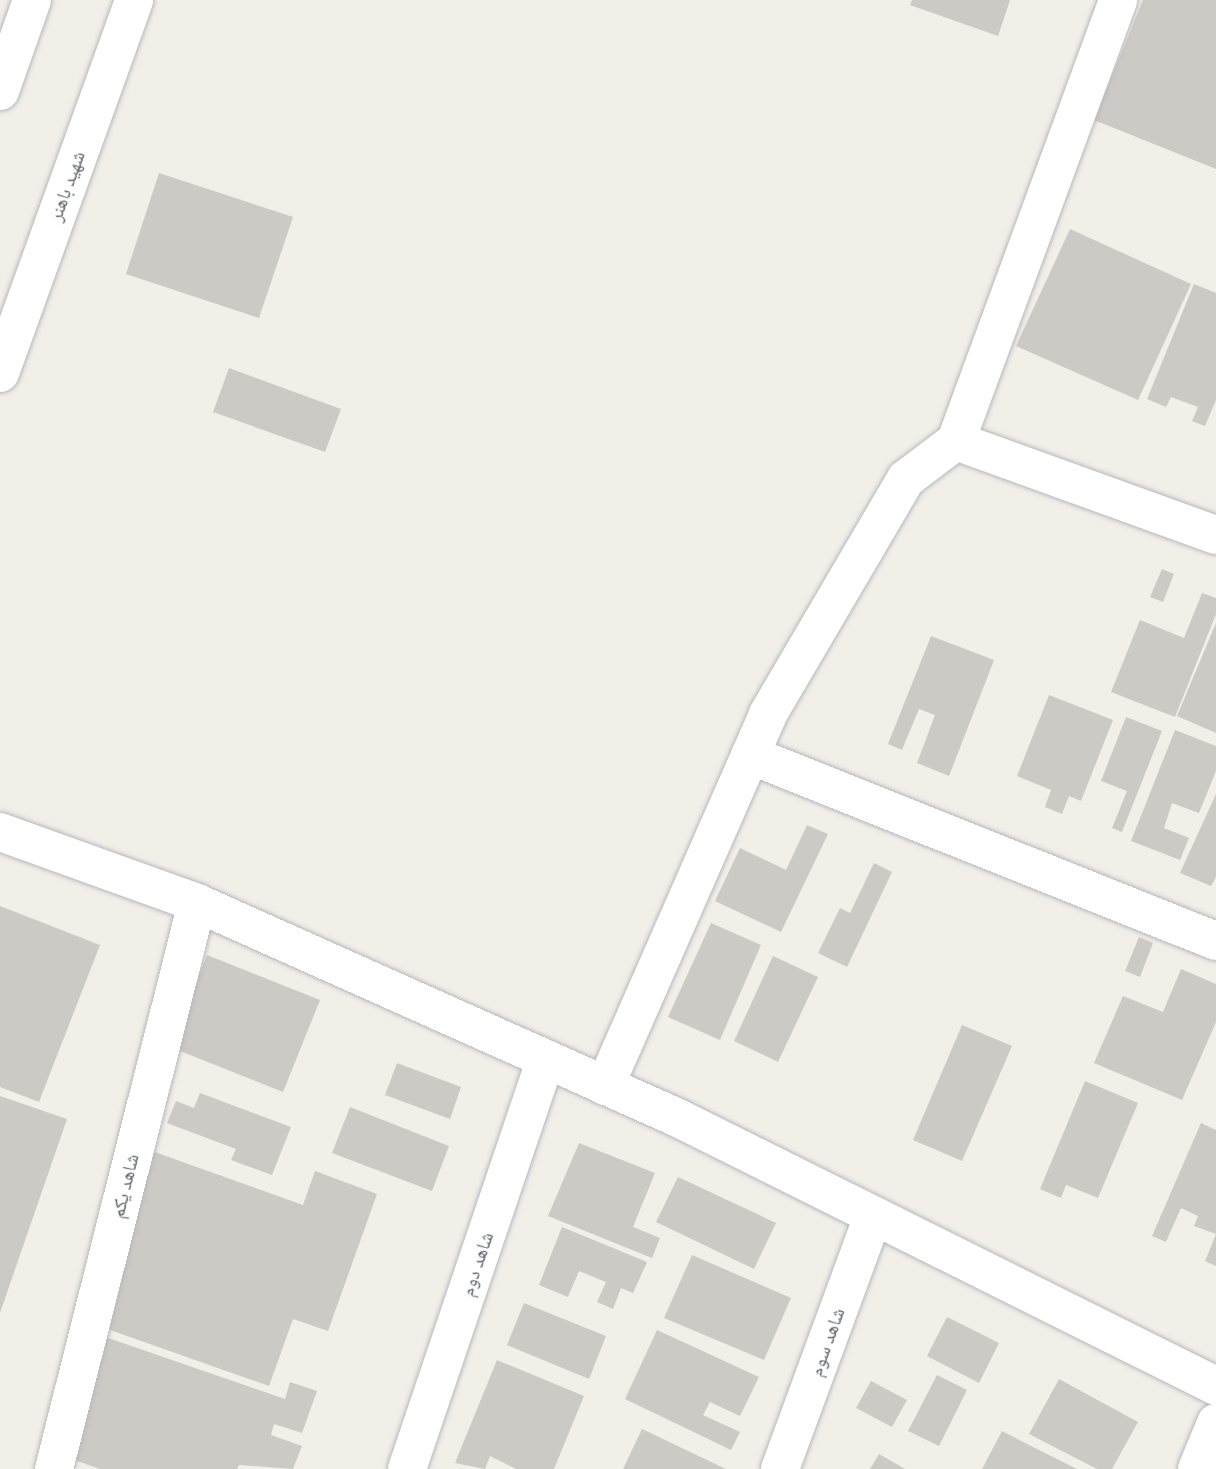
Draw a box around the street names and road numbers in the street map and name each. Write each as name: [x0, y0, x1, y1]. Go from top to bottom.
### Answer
street label: شهید باهنر: [44, 148, 90, 224]
street label: شاهد یکم: [106, 1151, 144, 1221]
street label: شاهد دوم: [455, 1229, 499, 1299]
street label: شاهد سوم: [804, 1305, 850, 1379]

